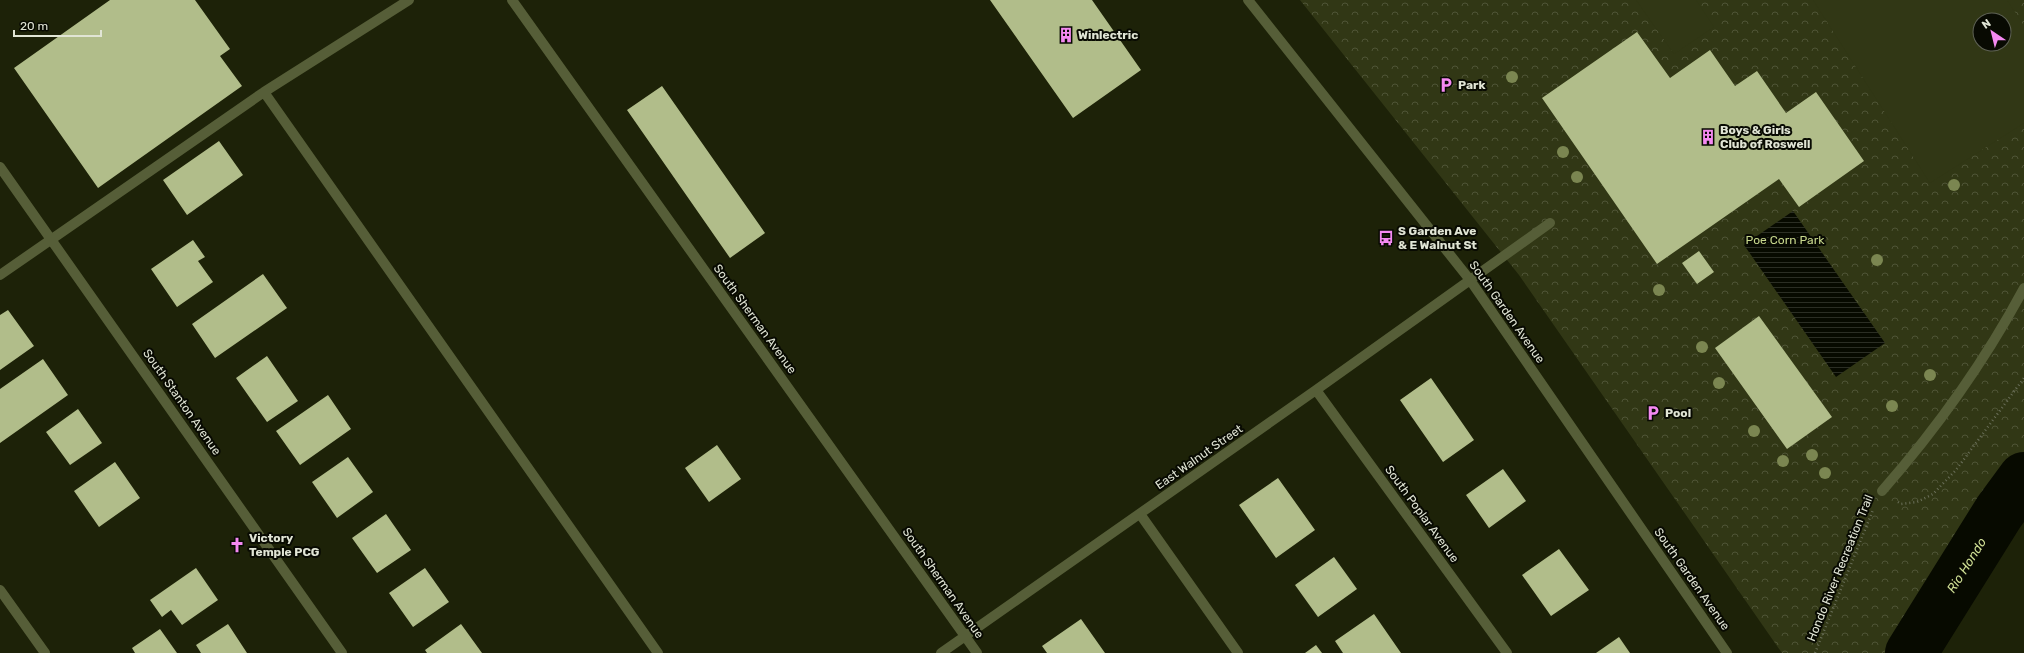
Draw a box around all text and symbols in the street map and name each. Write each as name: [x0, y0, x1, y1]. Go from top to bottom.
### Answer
scale bar: [14, 12, 101, 38]
north arrow: [1972, 12, 2012, 52]
text: N: [1980, 17, 1994, 32]
text: 20 m: [20, 19, 48, 33]
building icon: Winlectric: [1057, 26, 1075, 44]
place label: Winlectric: [1078, 28, 1138, 42]
parking icon: Park: [1437, 76, 1455, 94]
place label: Park: [1458, 78, 1486, 92]
place label: Boys & Girls Club of Roswell: [1720, 123, 1810, 151]
building icon: Boys & Girls Club of Roswell: [1699, 128, 1717, 146]
place label: S Garden Ave & E Walnut St: [1398, 224, 1477, 252]
bus stop icon: S Garden Ave & E Walnut St: [1377, 229, 1395, 247]
park label: Poe Corn Park: [1746, 233, 1825, 247]
street label: South Garden Avenue: [1466, 258, 1548, 366]
street label: South Sherman Avenue: [711, 262, 800, 377]
street label: South Stanton Avenue: [140, 346, 224, 458]
parking icon: Pool: [1644, 404, 1662, 422]
place label: Pool: [1665, 406, 1691, 420]
street label: East Walnut Street: [1153, 422, 1246, 492]
street label: South Poplar Avenue: [1382, 463, 1462, 566]
street label: Hondo River Recreation Trail: [1804, 493, 1876, 643]
street label: South Sherman Avenue: [899, 525, 987, 641]
street label: South Garden Avenue: [1651, 525, 1733, 633]
place label: Victory Temple PCG: [249, 531, 320, 559]
water label: Rio Hondo: [1944, 535, 1989, 596]
church icon: Victory Temple PCG: [228, 536, 246, 554]

